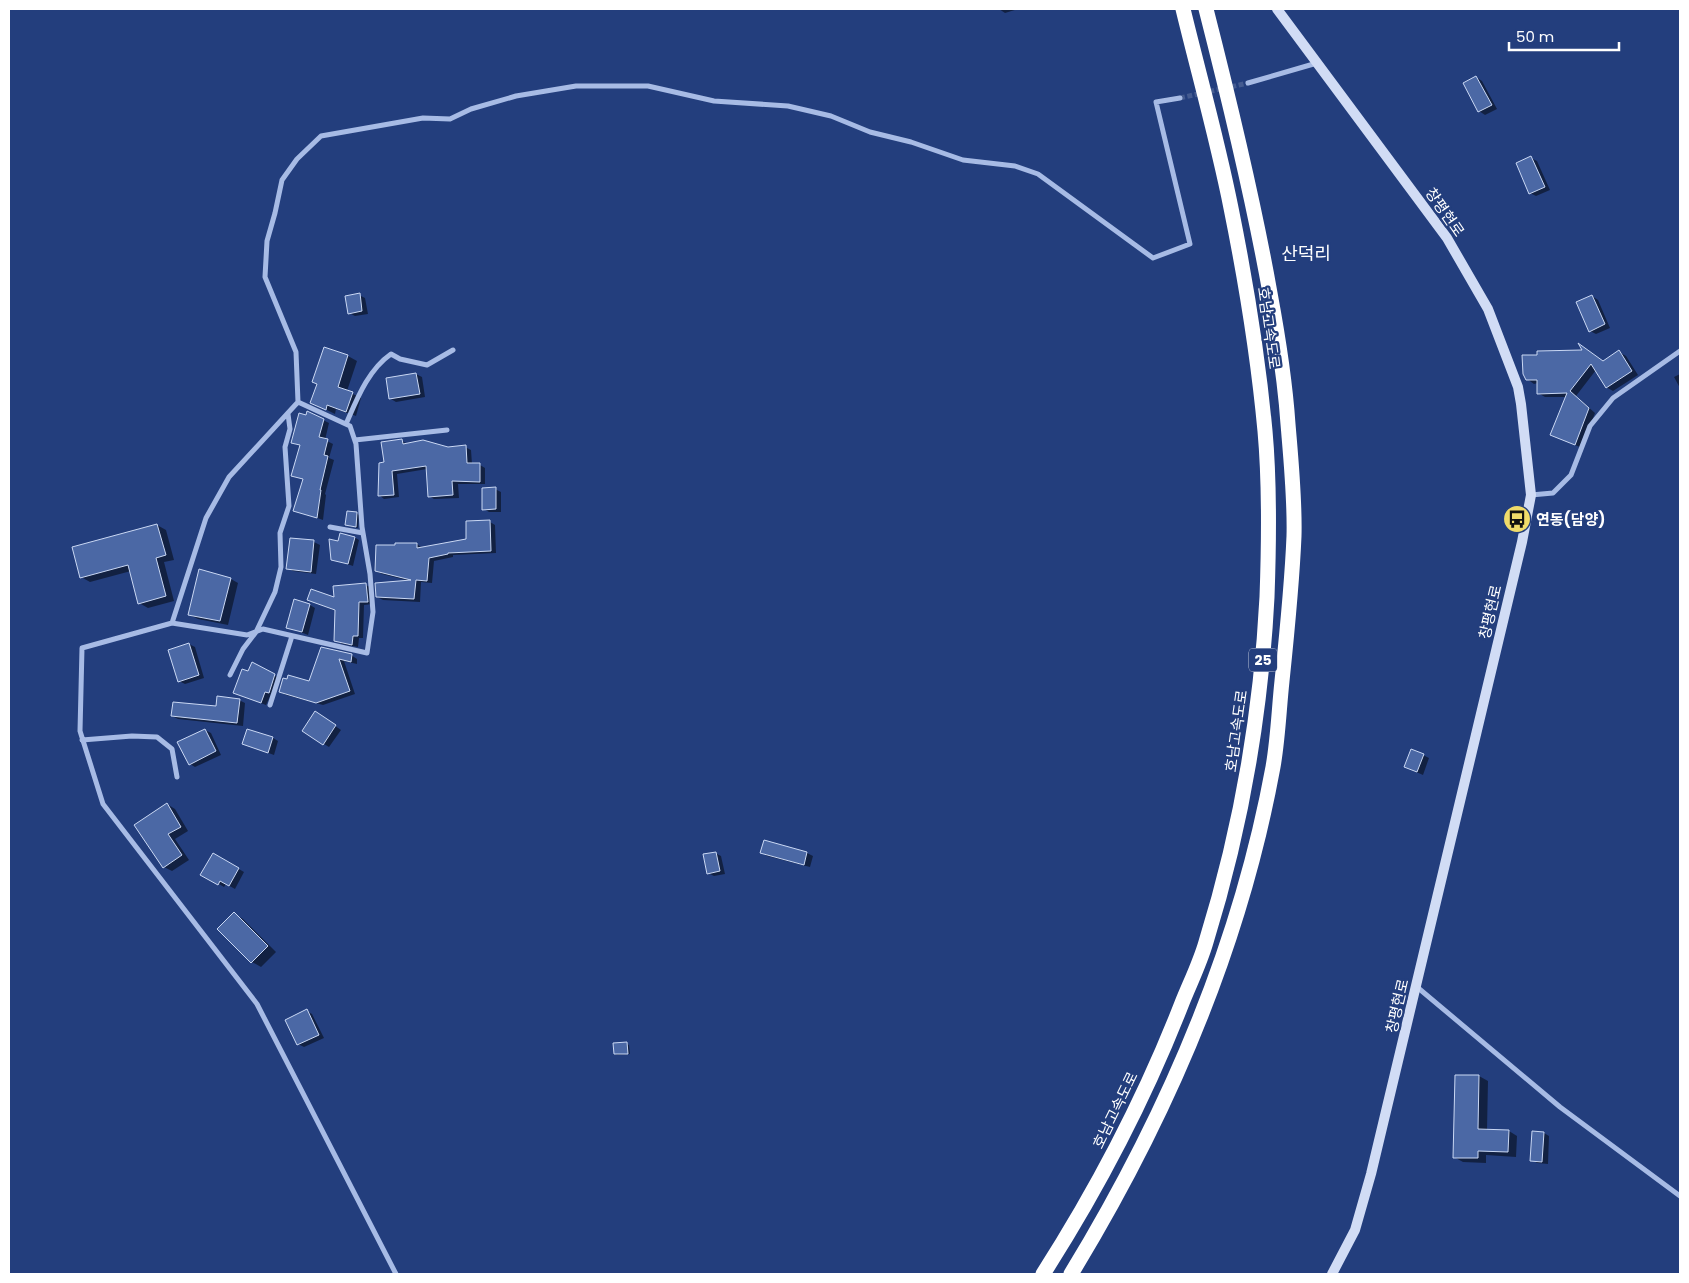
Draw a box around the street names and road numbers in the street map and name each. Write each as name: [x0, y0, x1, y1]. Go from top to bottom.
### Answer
street label: 창평현로: [1421, 183, 1469, 241]
street label: 호남고속도로: [1253, 286, 1285, 370]
street label: 창평현로: [1474, 583, 1506, 641]
road number: 25: [1249, 648, 1277, 672]
street label: 호남고속도로: [1220, 689, 1252, 773]
street label: 창평현로: [1381, 977, 1413, 1035]
street label: 호남고속도로: [1087, 1068, 1143, 1152]

